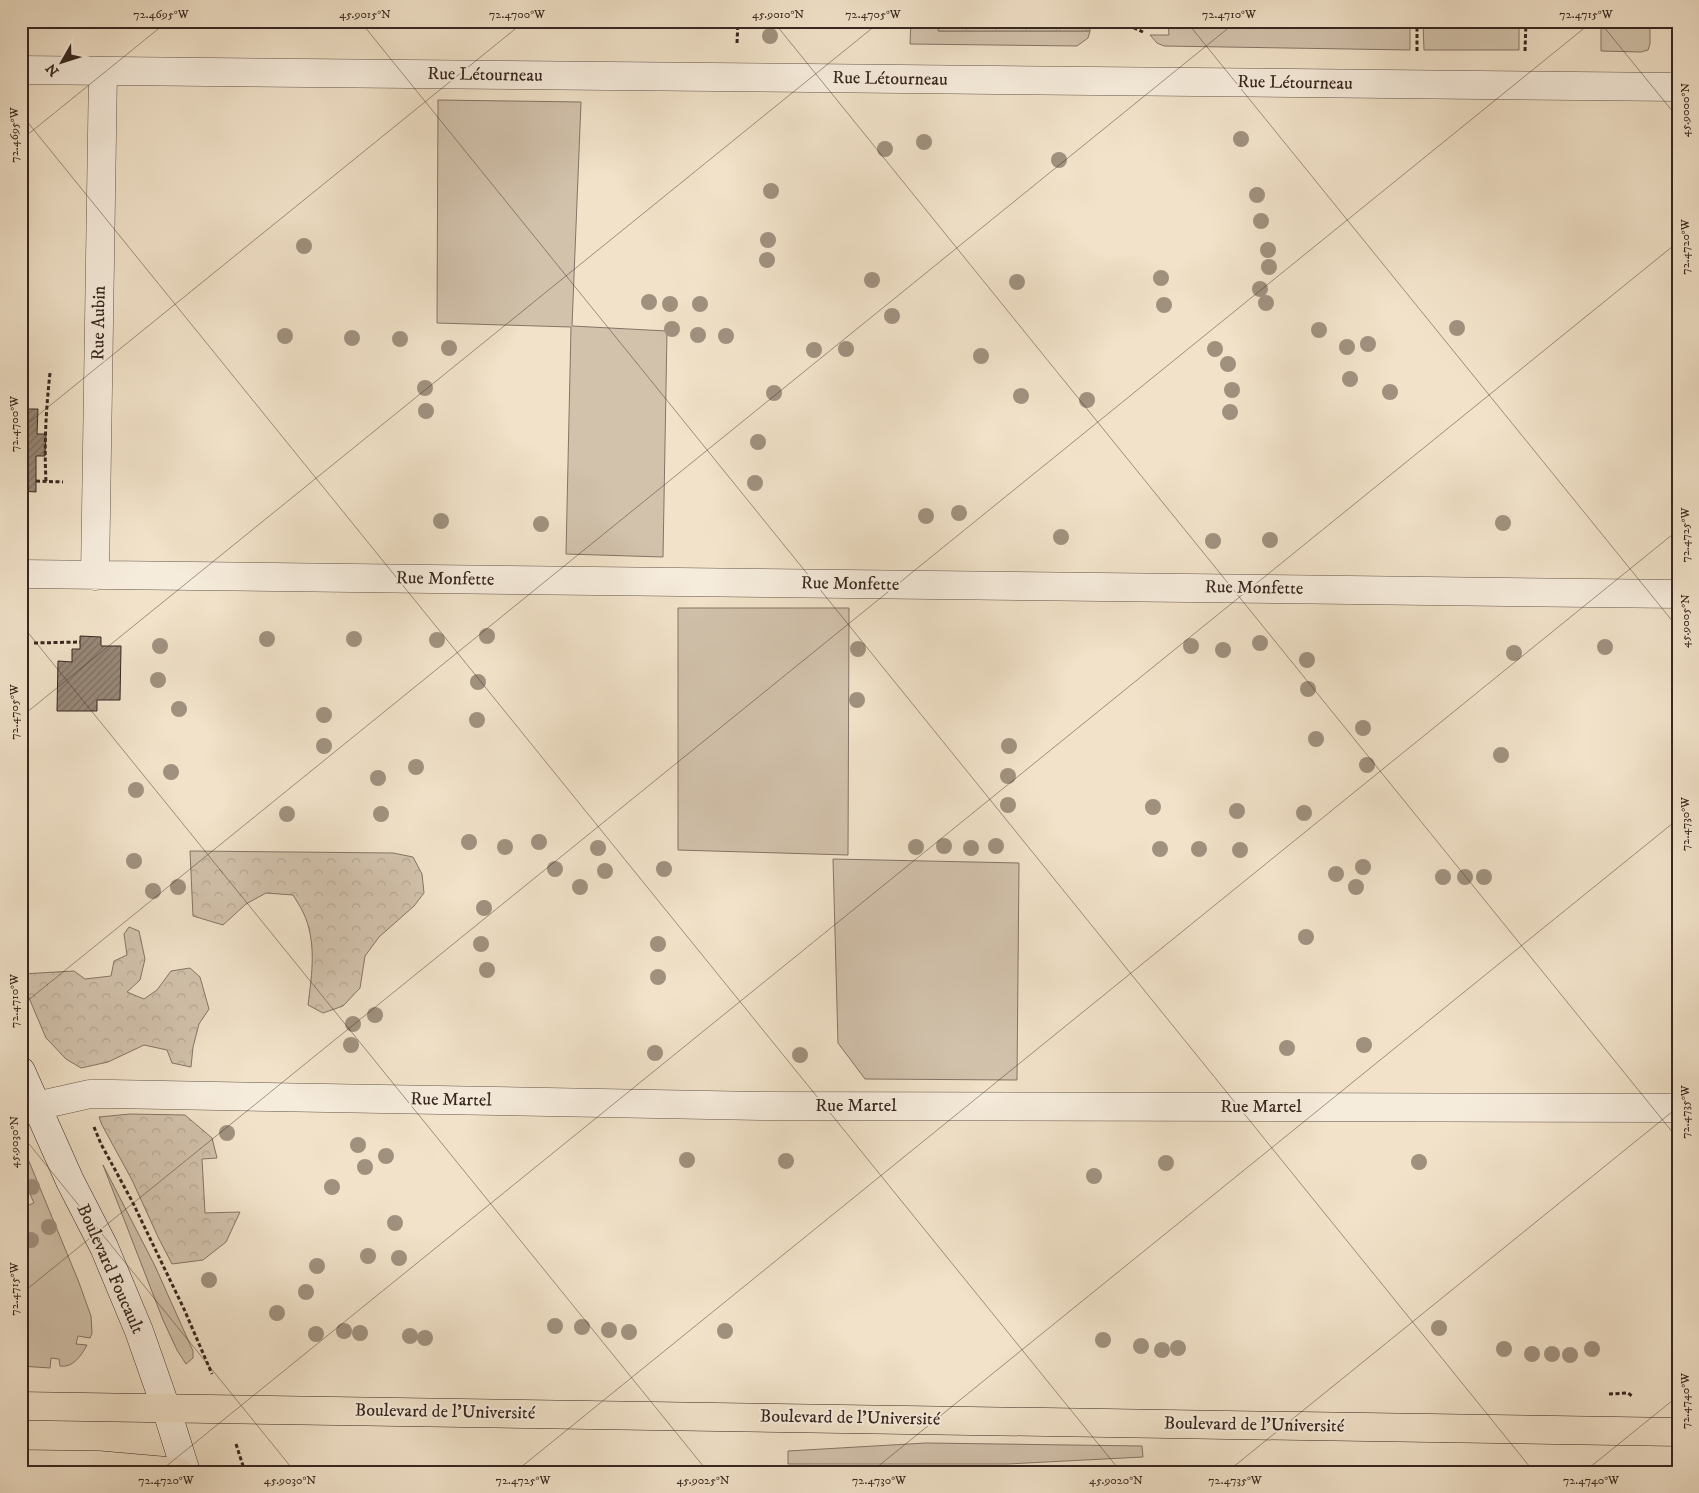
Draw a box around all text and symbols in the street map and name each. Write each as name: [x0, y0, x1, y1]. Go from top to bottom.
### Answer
text: 72.4695°W: [133, 7, 190, 22]
text: 45.9015°N: [339, 7, 391, 22]
text: 72.4700°W: [489, 7, 546, 22]
text: 45.9010°N: [752, 7, 804, 22]
text: 72.4705°W: [845, 7, 902, 22]
text: 72.4710°W: [1202, 7, 1257, 22]
text: 72.4715°W: [1559, 7, 1614, 22]
north arrow: [38, 38, 88, 88]
text: N: [42, 59, 63, 80]
street label: Rue Létourneau: [427, 63, 543, 87]
street label: Rue Létourneau: [832, 67, 948, 91]
street label: Rue Létourneau: [1237, 71, 1353, 95]
text: 45.9000°N: [1678, 83, 1693, 137]
text: 72.4695°W: [7, 106, 22, 163]
text: 72.4720°W: [1678, 218, 1693, 275]
street label: Rue Aubin: [87, 285, 111, 360]
text: 72.4700°W: [7, 395, 22, 452]
text: 72.4725°W: [1678, 507, 1693, 562]
street label: Rue Monfette: [396, 567, 494, 591]
street label: Rue Monfette: [801, 572, 899, 596]
street label: Rue Monfette: [1205, 576, 1303, 600]
text: 45.9005°N: [1678, 594, 1693, 648]
text: 72.4705°W: [7, 683, 22, 740]
text: 72.4730°W: [1678, 796, 1693, 851]
text: 72.4710°W: [7, 973, 22, 1028]
text: 72.4735°W: [1678, 1084, 1693, 1139]
street label: Rue Martel: [410, 1088, 492, 1112]
street label: Rue Martel: [815, 1095, 897, 1117]
street label: Rue Martel: [1220, 1096, 1302, 1118]
text: 45.9030°N: [7, 1116, 22, 1168]
street label: Boulevard Foucault: [72, 1201, 149, 1338]
text: 72.4715°W: [7, 1261, 22, 1316]
text: 72.4740°W: [1678, 1372, 1693, 1429]
street label: Boulevard de l'Université: [355, 1399, 536, 1425]
street label: Boulevard de l'Université: [760, 1405, 941, 1431]
street label: Boulevard de l'Université: [1164, 1412, 1345, 1438]
text: 72.4720°W: [138, 1473, 195, 1488]
text: 45.9030°N: [264, 1473, 316, 1488]
text: 72.4725°W: [496, 1473, 551, 1488]
text: 45.9025°N: [676, 1473, 730, 1488]
text: 72.4730°W: [852, 1473, 907, 1488]
text: 45.9020°N: [1089, 1473, 1143, 1488]
text: 72.4735°W: [1208, 1473, 1263, 1488]
text: 72.4740°W: [1563, 1473, 1620, 1488]

